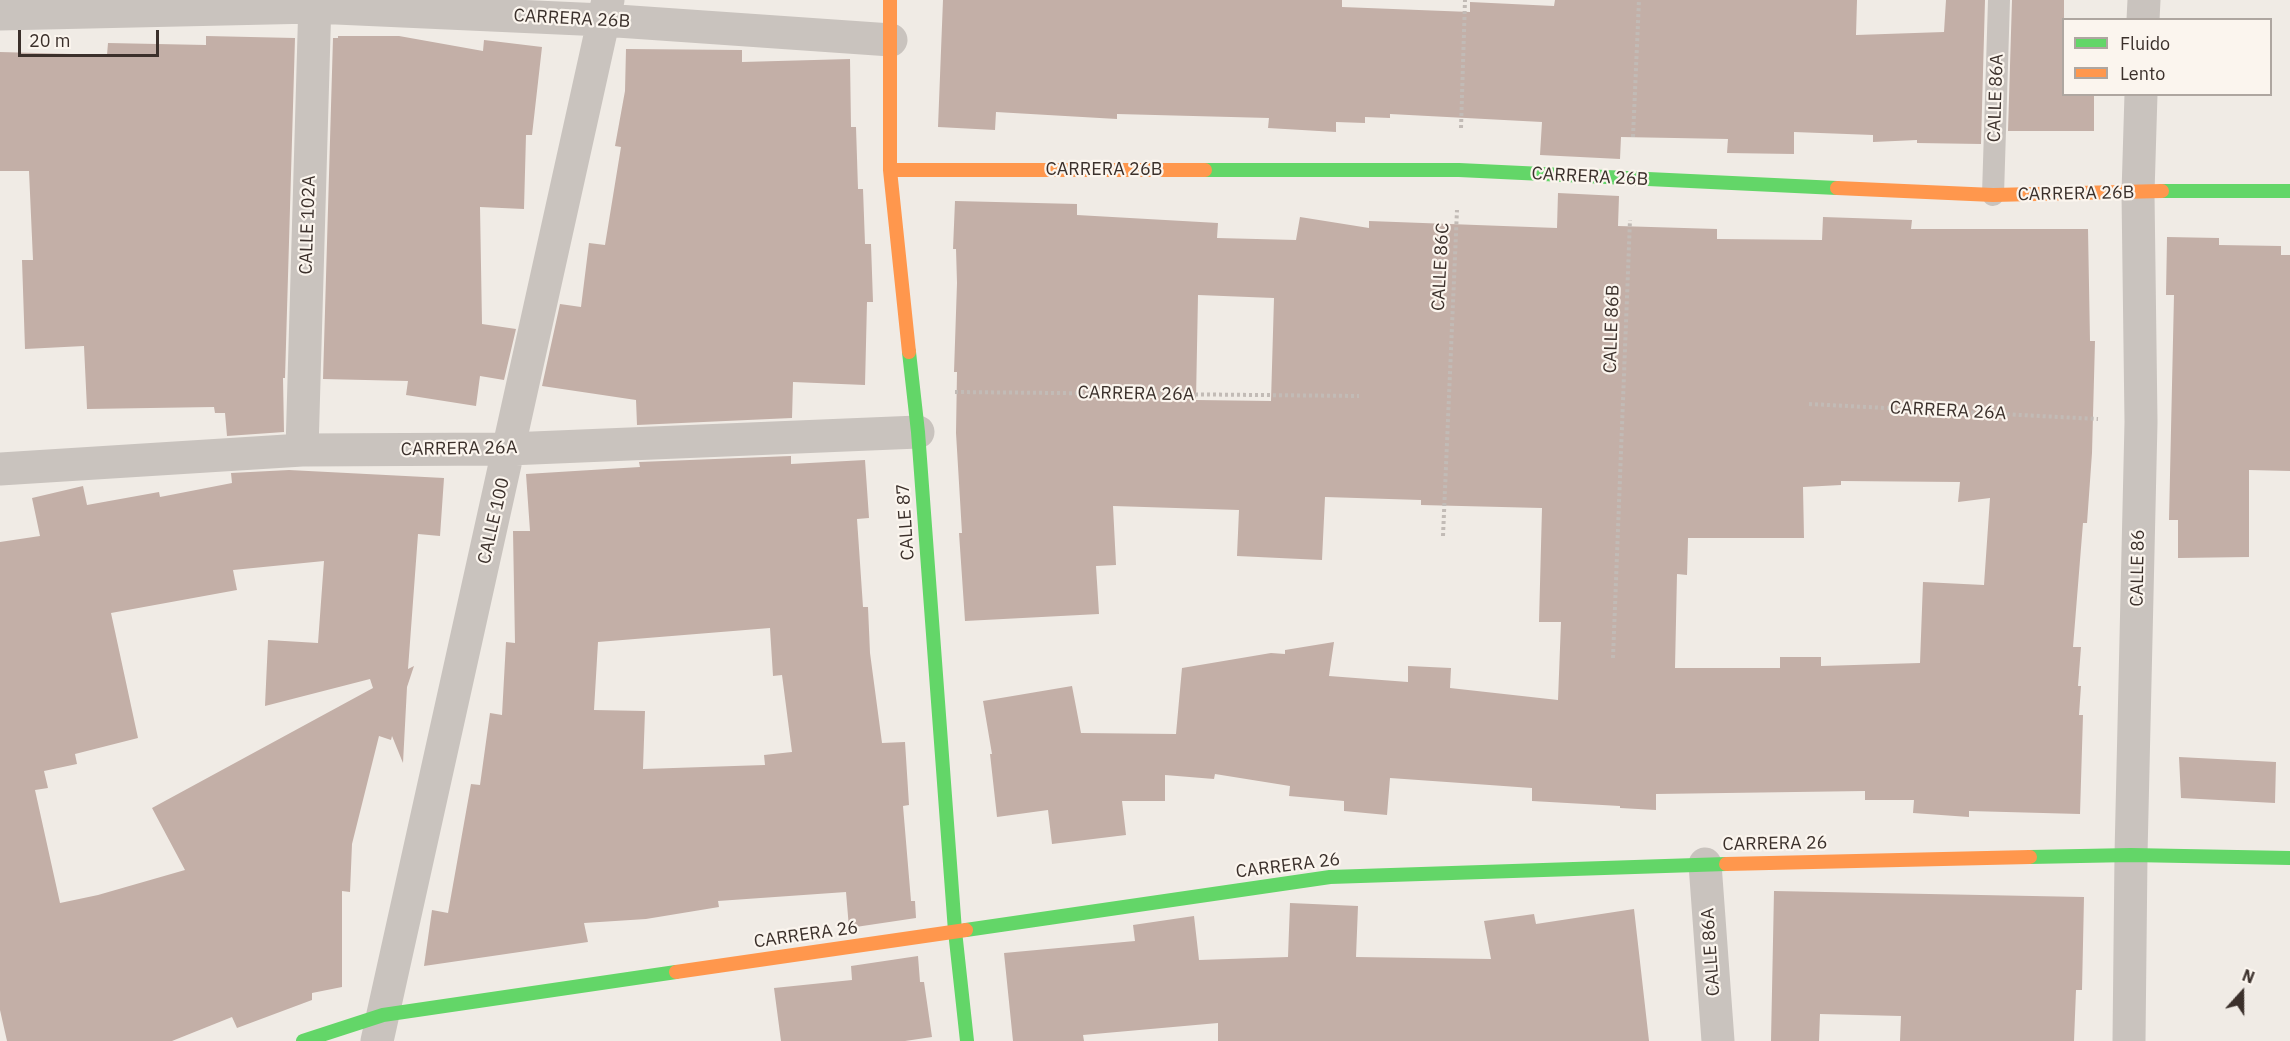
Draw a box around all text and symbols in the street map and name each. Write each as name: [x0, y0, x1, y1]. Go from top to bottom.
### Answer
street label: CARRERA 26B: [513, 5, 631, 33]
scale bar: [21, 18, 162, 56]
legend: [2062, 18, 2272, 96]
text: 20 m: [29, 29, 71, 52]
text: Fluido: [2120, 32, 2170, 55]
street label: CALLE 86A: [1984, 53, 2008, 143]
text: Lento: [2120, 62, 2165, 85]
street label: CARRERA 26B: [1046, 159, 1162, 181]
street label: CARRERA 26B: [1531, 163, 1649, 191]
street label: CALLE 102A: [295, 175, 321, 275]
street label: CARRERA 26B: [2017, 182, 2135, 206]
street label: CALLE 86C: [1428, 222, 1454, 312]
street label: CALLE 86B: [1600, 284, 1624, 374]
street label: CARRERA 26A: [1077, 382, 1195, 406]
street label: CARRERA 26A: [1889, 397, 2007, 425]
street label: CARRERA 26A: [400, 437, 518, 461]
street label: CALLE 100: [474, 476, 514, 566]
street label: CALLE 87: [893, 483, 919, 561]
street label: CALLE 86: [2127, 529, 2149, 607]
street label: CARRERA 26: [1722, 832, 1828, 856]
street label: CARRERA 26: [1234, 849, 1342, 883]
street label: CALLE 86A: [1697, 907, 1725, 997]
street label: CARRERA 26: [752, 917, 860, 953]
north arrow: [2212, 963, 2272, 1023]
text: N: [2239, 965, 2257, 988]

